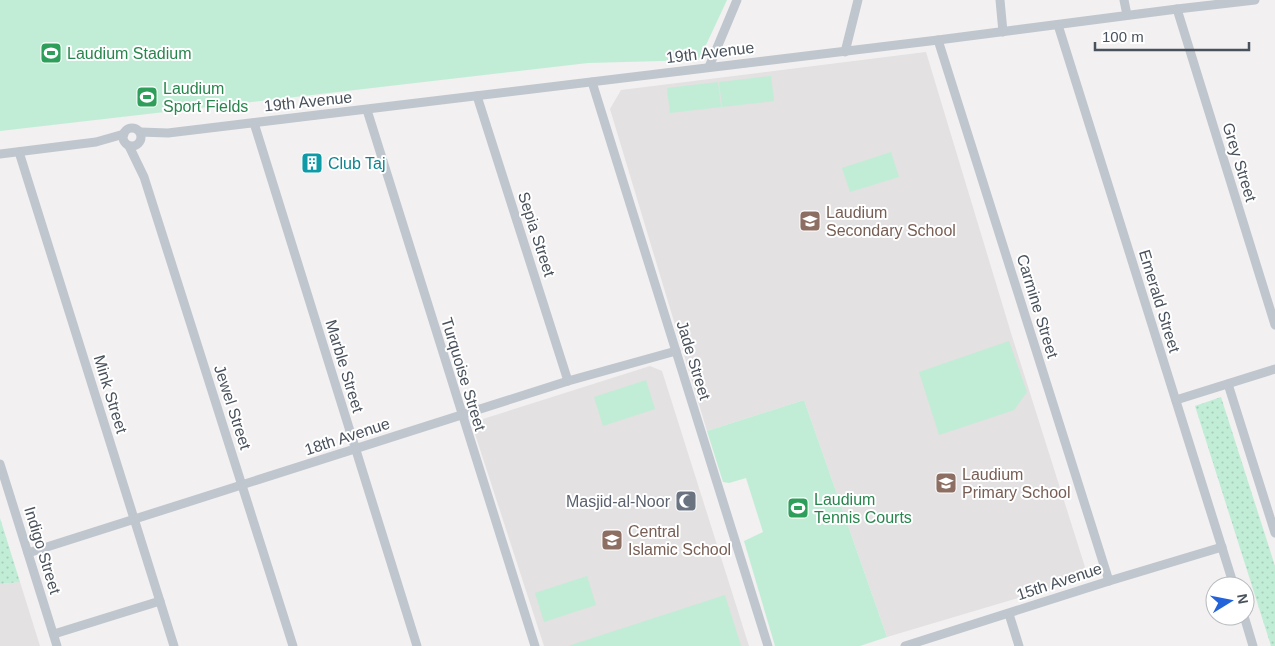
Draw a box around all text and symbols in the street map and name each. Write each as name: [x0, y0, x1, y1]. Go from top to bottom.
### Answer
scale bar: [1095, 20, 1249, 52]
text: 100 m: [1102, 28, 1144, 45]
street label: 19th Avenue: [665, 39, 755, 66]
sports icon: Laudium Stadium: [39, 41, 63, 65]
place label: Laudium Stadium: [67, 45, 192, 62]
place label: Laudium Sport Fields: [163, 80, 248, 115]
sports icon: Laudium Sport Fields: [135, 85, 159, 109]
street label: 19th Avenue: [263, 88, 353, 115]
street label: Grey Street: [1219, 121, 1260, 204]
building icon: Club Taj: [300, 151, 324, 175]
place label: Club Taj: [328, 155, 386, 172]
street label: Sepia Street: [515, 190, 558, 279]
place label: Laudium Secondary School: [826, 204, 956, 239]
school or university icon: Laudium Secondary School: [798, 209, 822, 233]
street label: Emerald Street: [1136, 248, 1183, 355]
street label: Carmine Street: [1014, 252, 1062, 361]
street label: Turquoise Street: [438, 315, 489, 433]
street label: Marble Street: [322, 318, 367, 415]
street label: Jade Street: [673, 319, 714, 402]
street label: Mink Street: [91, 353, 131, 436]
street label: Jewel Street: [211, 363, 254, 452]
street label: 18th Avenue: [302, 415, 392, 458]
place label: Laudium Primary School: [962, 466, 1070, 501]
school or university icon: Laudium Primary School: [934, 471, 958, 495]
mosque icon: Masjid-al-Noor: [674, 489, 698, 513]
place label: Laudium Tennis Courts: [814, 491, 912, 526]
place label: Masjid-al-Noor: [566, 493, 671, 510]
sports icon: Laudium Tennis Courts: [786, 496, 810, 520]
street label: Indigo Street: [21, 504, 64, 597]
place label: Central Islamic School: [628, 523, 731, 558]
school or university icon: Central Islamic School: [600, 528, 624, 552]
street label: 15th Avenue: [1014, 560, 1104, 603]
north arrow: [1205, 576, 1255, 626]
text: N: [1234, 592, 1252, 605]

